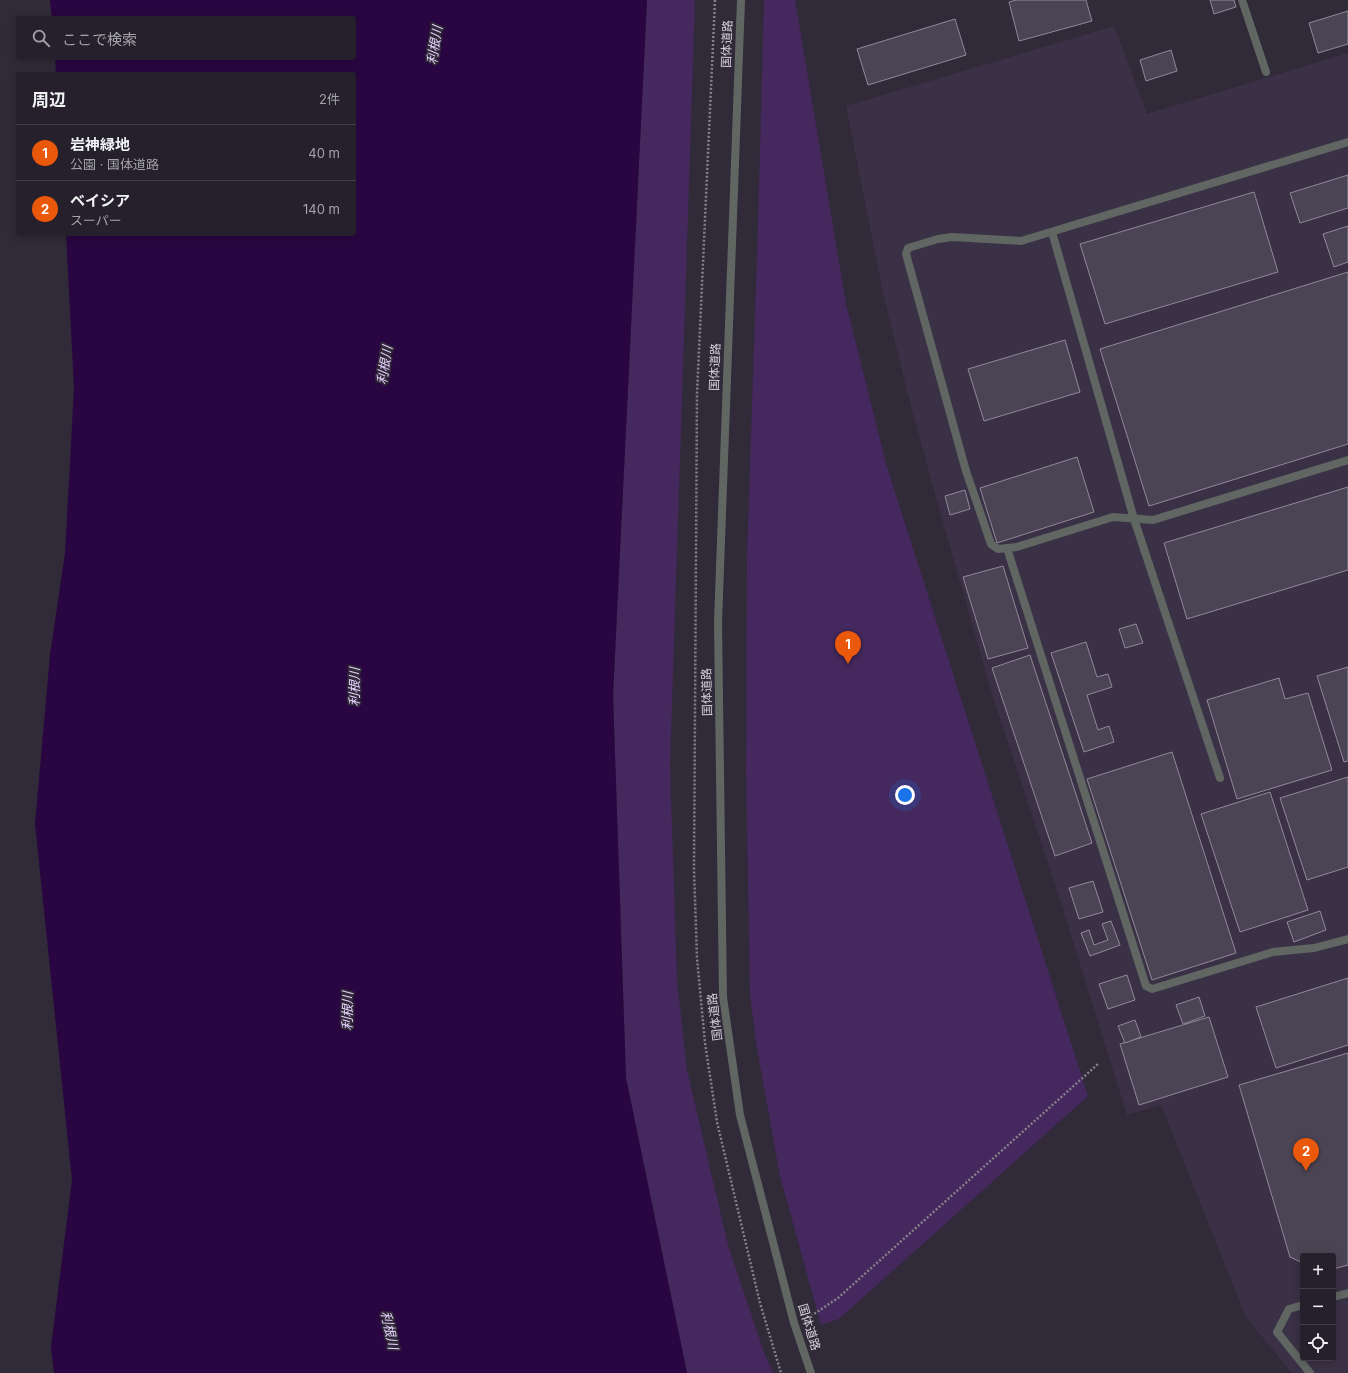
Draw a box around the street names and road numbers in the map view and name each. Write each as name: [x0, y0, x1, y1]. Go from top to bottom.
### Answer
street label: 国体道路: [718, 20, 735, 68]
street label: 国体道路: [706, 343, 723, 391]
street label: 国体道路: [699, 668, 714, 716]
street label: 国体道路: [704, 992, 725, 1042]
street label: 国体道路: [795, 1302, 824, 1352]

